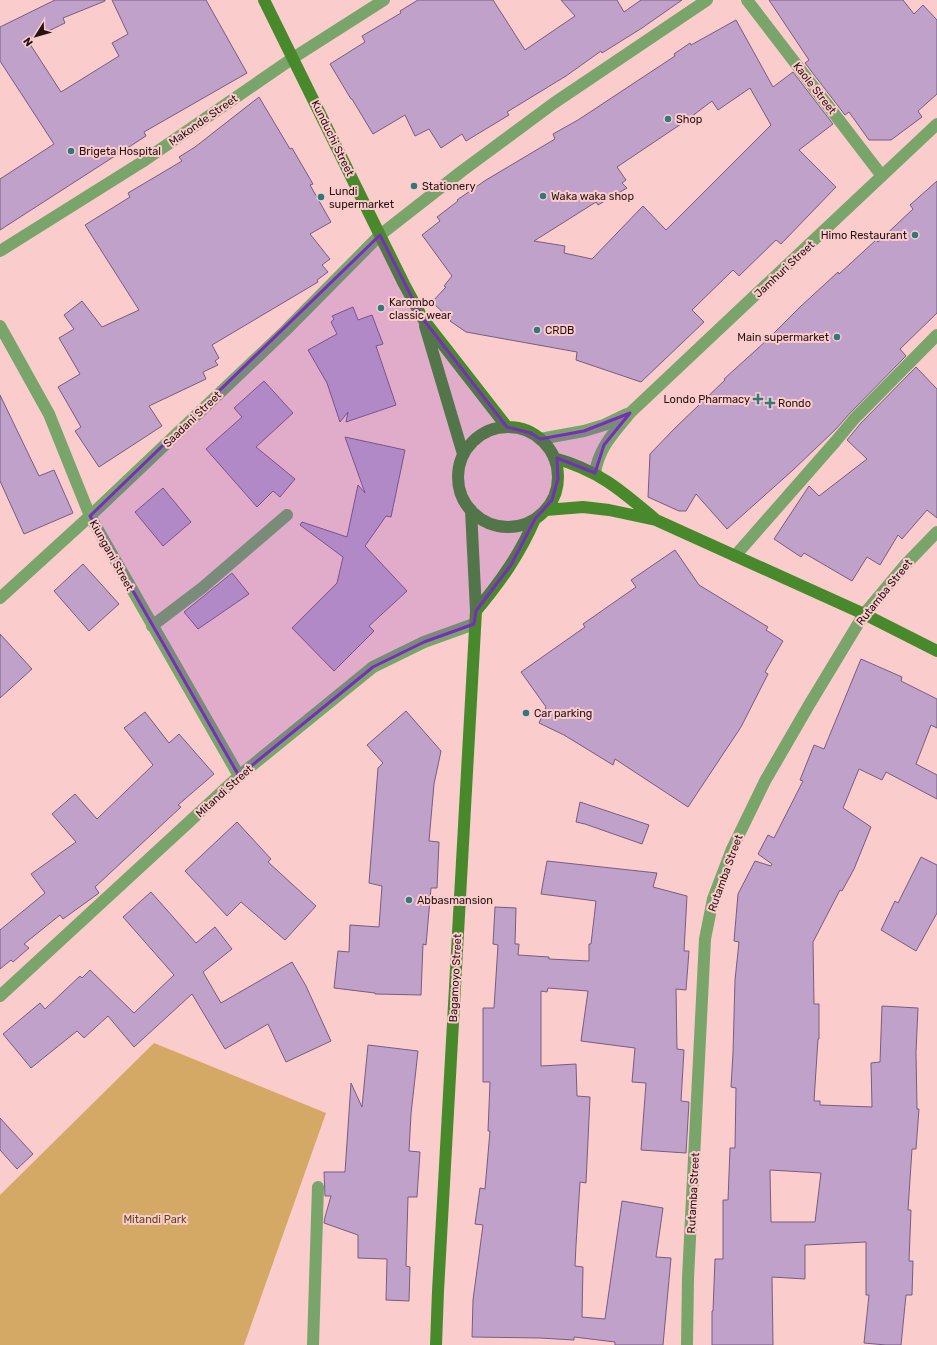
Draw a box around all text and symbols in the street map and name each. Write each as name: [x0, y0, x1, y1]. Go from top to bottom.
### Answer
north arrow: [16, 16, 56, 56]
text: N: [21, 35, 36, 49]
street label: Kaole Street: [790, 60, 839, 117]
street label: Makonde Street: [167, 92, 241, 149]
street label: Kunduchi Street: [309, 98, 357, 179]
place label: Shop: [676, 113, 702, 126]
marker: Shop: [663, 114, 673, 124]
place label: Brigeta Hospital: [79, 145, 161, 158]
marker: Brigeta Hospital: [66, 146, 76, 156]
place label: Stationery: [422, 180, 476, 193]
marker: Stationery: [409, 181, 419, 191]
place label: Lundi supermarket: [329, 185, 395, 211]
place label: Waka waka shop: [551, 190, 634, 203]
marker: Waka waka shop: [538, 191, 548, 201]
marker: Lundi supermarket: [316, 192, 326, 202]
place label: Himo Restaurant: [821, 229, 908, 242]
marker: Himo Restaurant: [910, 230, 920, 240]
street label: Jamhuri Street: [752, 238, 818, 301]
place label: Karombo classic wear: [389, 296, 452, 322]
marker: Karombo classic wear: [376, 303, 386, 313]
place label: CRDB: [545, 324, 574, 337]
marker: CRDB: [532, 325, 542, 335]
place label: Main supermarket: [737, 331, 830, 344]
marker: Main supermarket: [832, 332, 842, 342]
street label: Saadani Street: [161, 388, 224, 450]
place label: Londo Pharmacy: [664, 393, 750, 406]
marker: Londo Pharmacy: [753, 394, 763, 404]
place label: Rondo: [778, 397, 811, 410]
marker: Rondo: [765, 398, 775, 408]
street label: Kiungani Street: [87, 518, 137, 594]
street label: Rutamba Street: [854, 556, 915, 628]
place label: Car parking: [534, 707, 592, 720]
marker: Car parking: [521, 708, 531, 718]
street label: Mitandi Street: [193, 762, 256, 820]
street label: Rutamba Street: [705, 832, 746, 913]
place label: Abbasmansion: [417, 894, 493, 907]
marker: Abbasmansion: [404, 895, 414, 905]
street label: Bagamoyo Street: [447, 933, 464, 1023]
street label: Rutamba Street: [685, 1151, 702, 1234]
park label: Mitandi Park: [123, 1213, 187, 1226]

